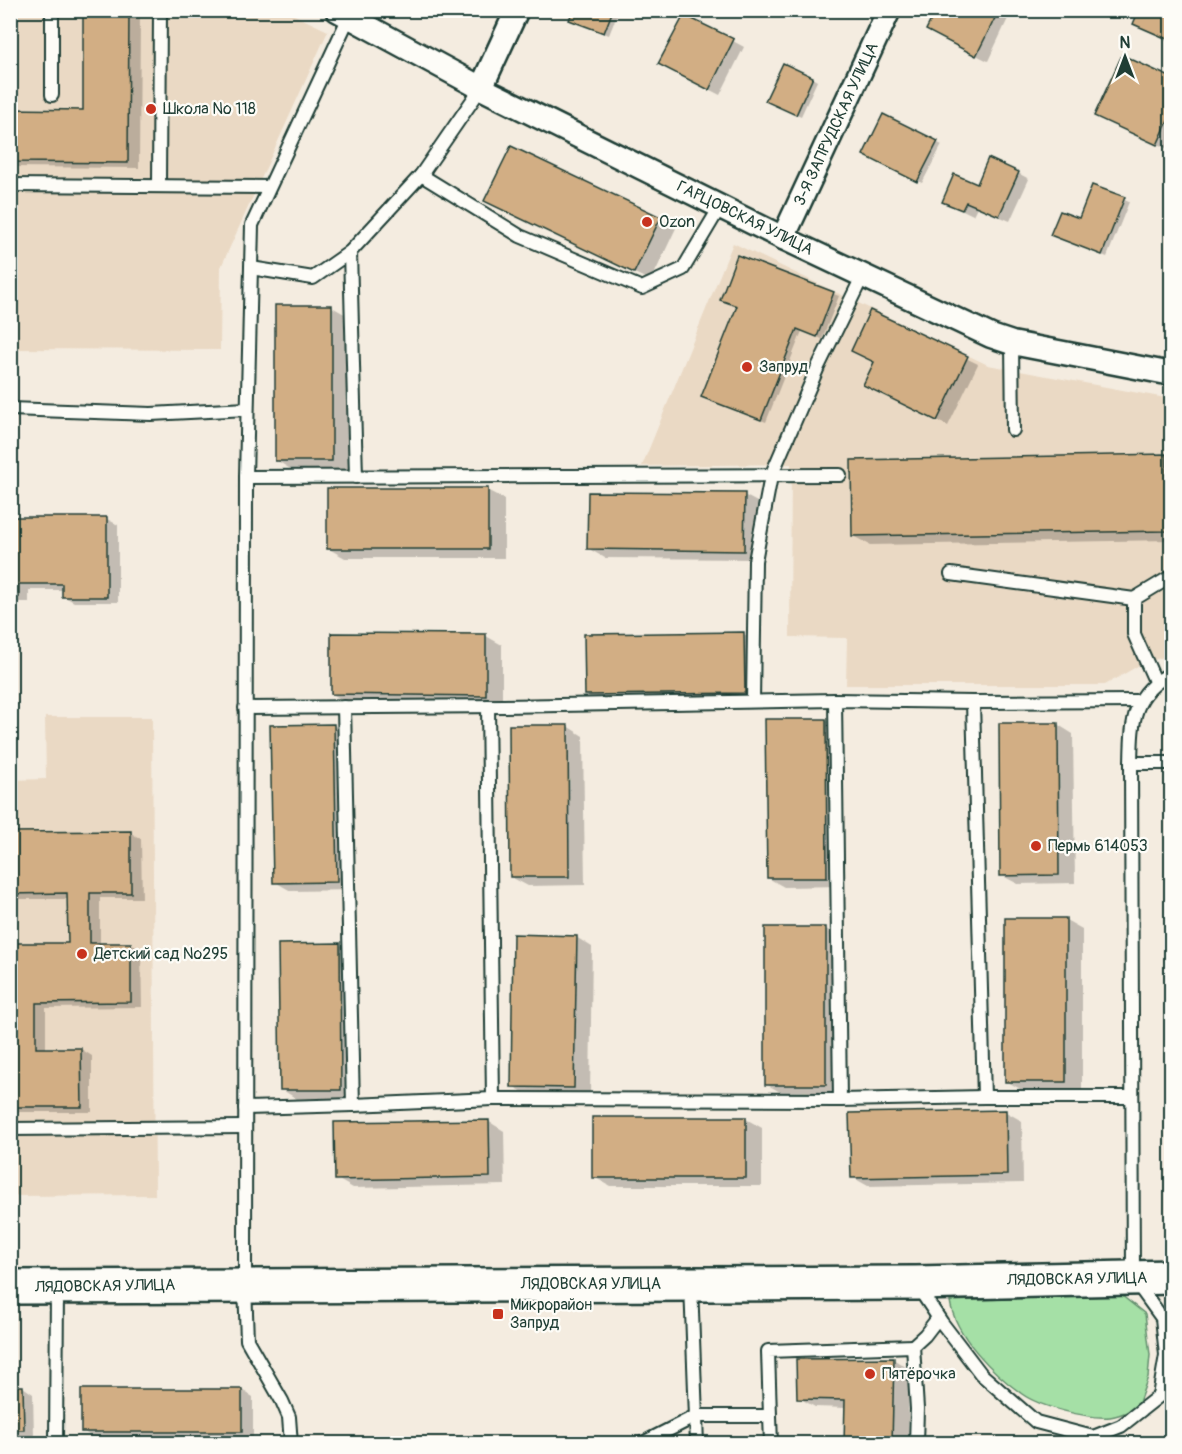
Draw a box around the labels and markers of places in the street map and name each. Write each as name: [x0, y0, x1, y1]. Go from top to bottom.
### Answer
place label: Школа № 118: [163, 99, 256, 119]
marker: Школа № 118: [144, 102, 158, 116]
place label: Ozon: [659, 212, 695, 232]
marker: Ozon: [640, 215, 654, 229]
place label: Запруд: [759, 357, 809, 377]
marker: Запруд: [740, 360, 754, 374]
place label: Пермь 614053: [1048, 836, 1148, 856]
marker: Пермь 614053: [1029, 839, 1043, 853]
place label: Детский сад №295: [93, 944, 228, 964]
marker: Детский сад №295: [75, 947, 89, 961]
place label: Микрорайон Запруд: [510, 1295, 592, 1333]
marker: Микрорайон Запруд: [491, 1307, 505, 1321]
place label: Пятёрочка: [882, 1364, 956, 1384]
marker: Пятёрочка: [863, 1367, 877, 1381]

